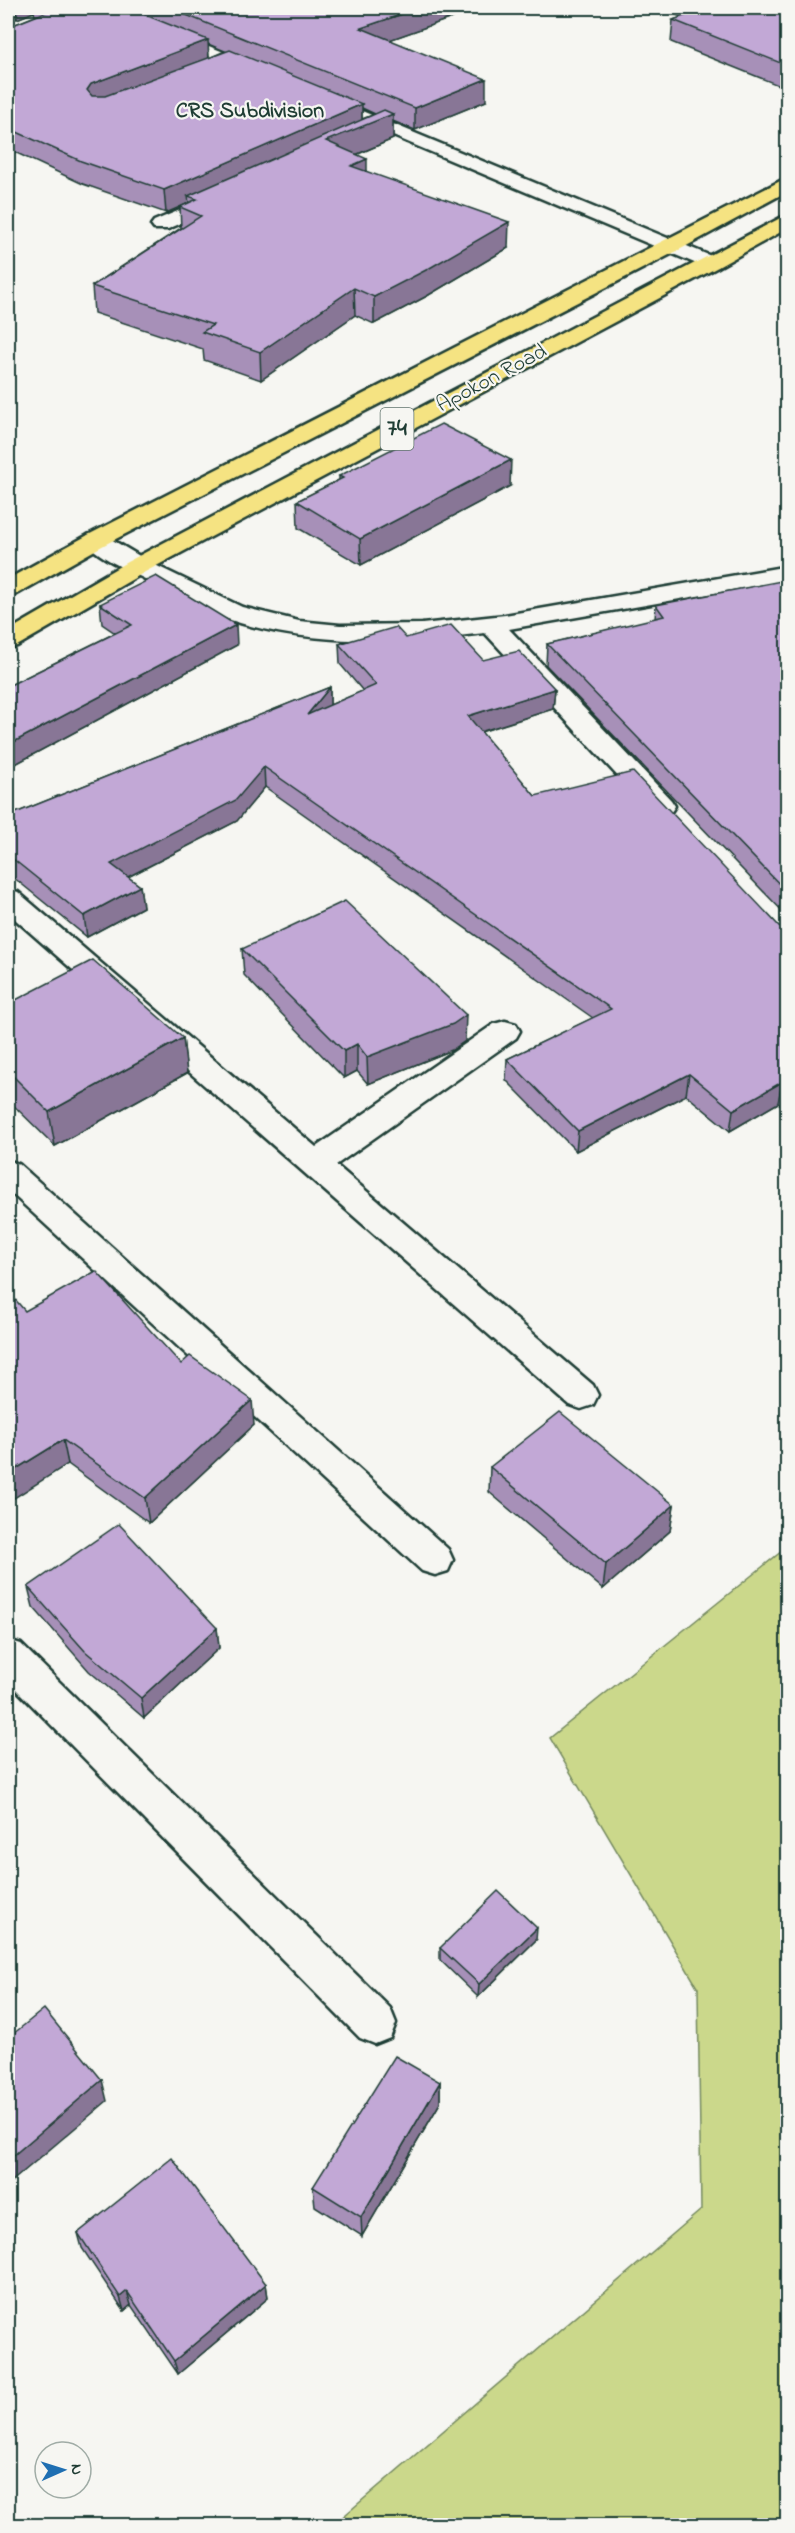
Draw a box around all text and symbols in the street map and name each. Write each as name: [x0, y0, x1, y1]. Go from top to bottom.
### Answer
district label: CRS Subdivision: [176, 96, 324, 128]
street label: Apokon Road: [431, 336, 553, 422]
road number: 74: [380, 408, 414, 450]
north arrow: [33, 2440, 93, 2500]
text: N: [64, 2463, 88, 2476]

